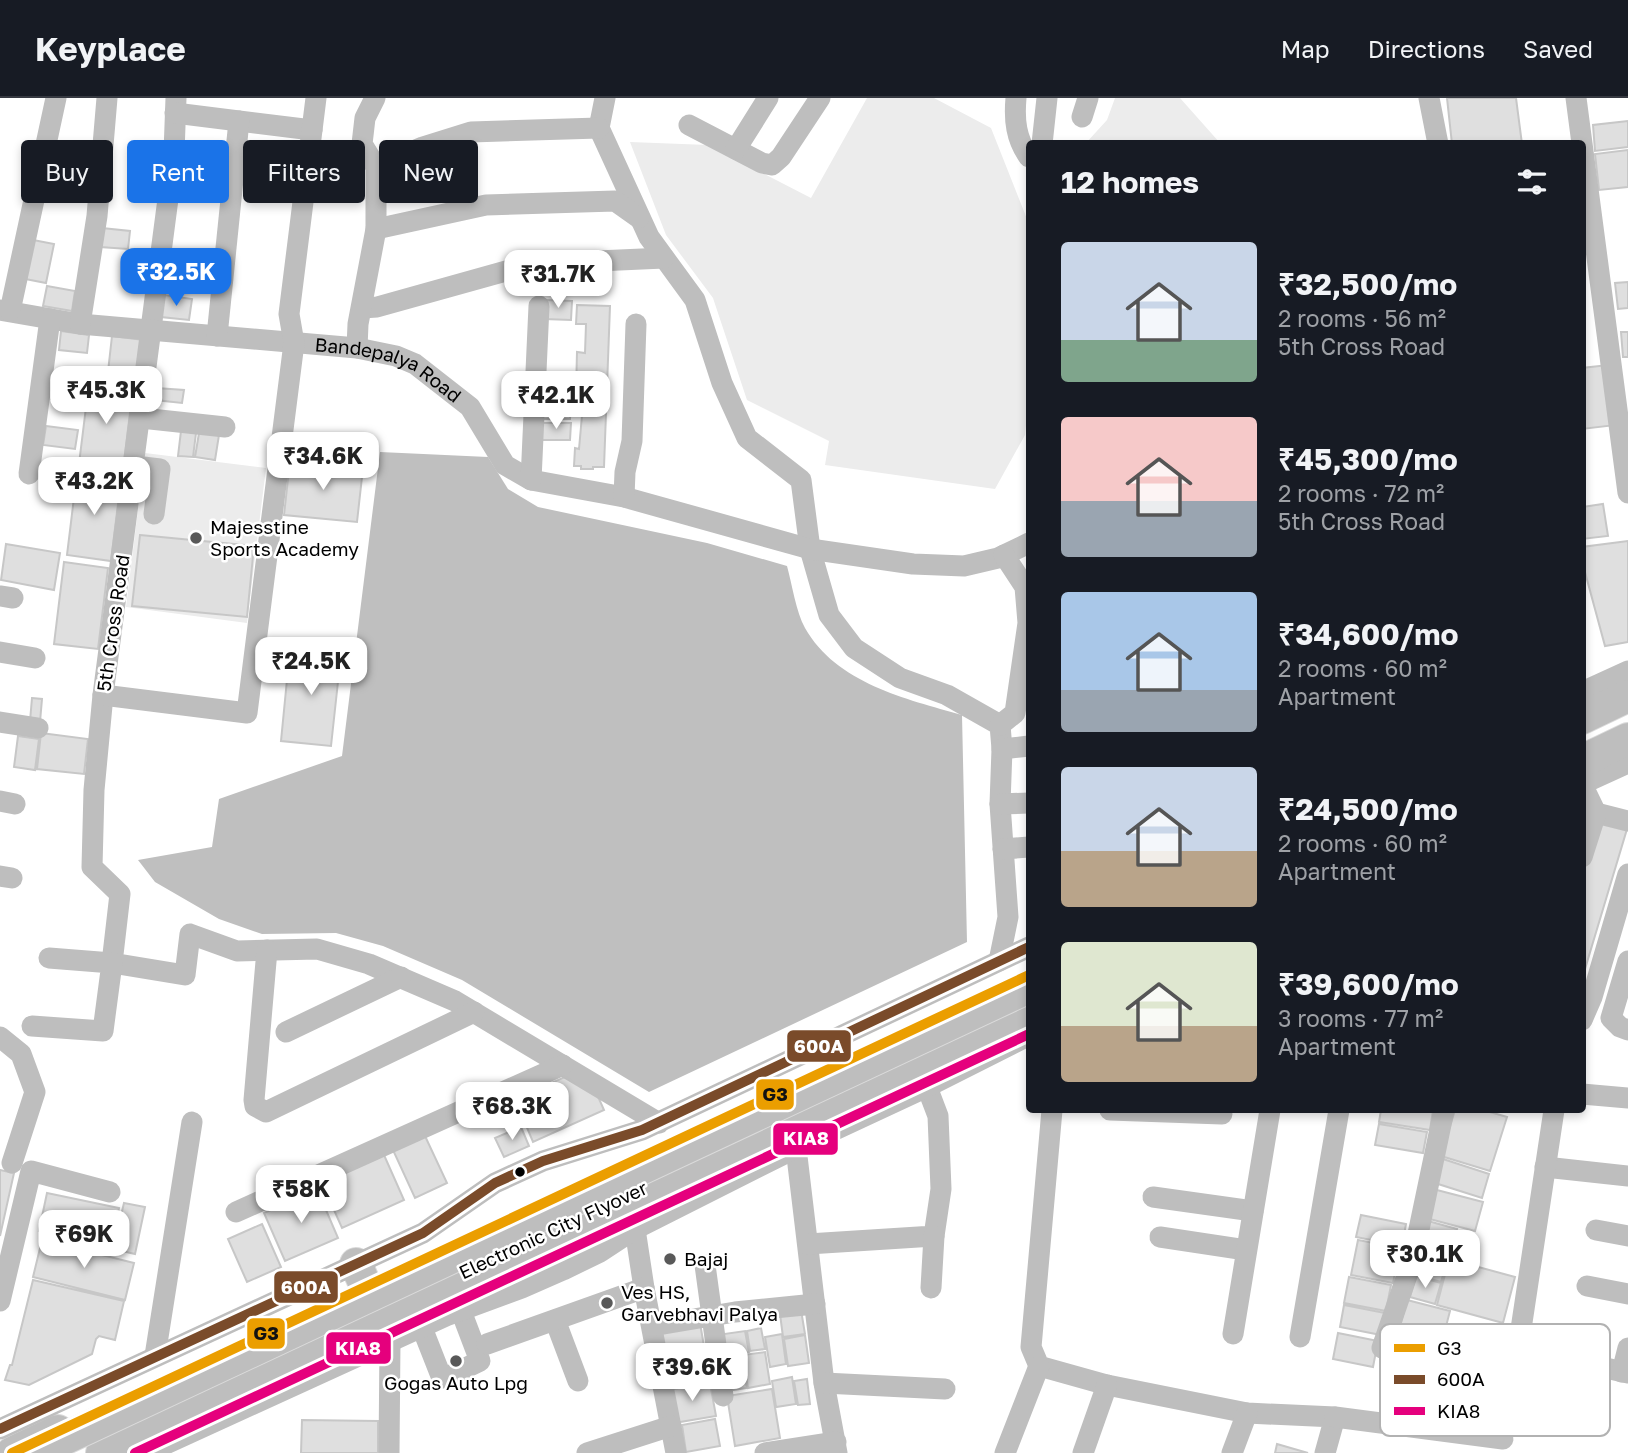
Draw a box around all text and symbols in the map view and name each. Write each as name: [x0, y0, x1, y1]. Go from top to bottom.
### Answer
text: Keyplace: [35, 29, 186, 68]
text: Map: [1281, 34, 1330, 63]
text: Directions: [1368, 34, 1485, 63]
text: Saved: [1523, 34, 1593, 63]
chip: Buy: [21, 140, 113, 203]
chip: Rent: [127, 140, 229, 203]
chip: Filters: [243, 140, 365, 203]
chip: New: [379, 140, 478, 203]
icon: filters: [1513, 163, 1551, 201]
text: 12 homes: [1061, 164, 1199, 200]
pin: ₹32.5K: [119, 248, 233, 308]
pin: ₹31.7K: [501, 250, 615, 310]
text: ₹32.5K: [136, 257, 216, 285]
text: ₹31.7K: [520, 259, 596, 287]
text: ₹32,500/mo: [1278, 266, 1457, 302]
icon: home: [1117, 270, 1201, 354]
text: 2 rooms · 56 m²: [1278, 304, 1446, 332]
street label: Bandepalya Road: [314, 332, 466, 407]
text: 5th Cross Road: [1278, 332, 1445, 360]
pin: ₹45.3K: [49, 366, 163, 426]
pin: ₹42.1K: [499, 372, 613, 431]
text: ₹45.3K: [66, 375, 146, 403]
text: ₹42.1K: [517, 380, 595, 408]
pin: ₹34.6K: [266, 432, 380, 492]
text: ₹34.6K: [283, 441, 363, 469]
text: ₹45,300/mo: [1278, 441, 1458, 477]
icon: home: [1117, 445, 1201, 529]
pin: ₹43.2K: [37, 458, 151, 517]
text: ₹43.2K: [54, 466, 134, 494]
text: 2 rooms · 72 m²: [1278, 479, 1444, 507]
text: 5th Cross Road: [1278, 507, 1445, 535]
place label: Majesstine Sports Academy: [210, 515, 359, 560]
marker: Majesstine Sports Academy: [188, 530, 204, 546]
street label: 5th Cross Road: [92, 553, 133, 693]
text: ₹34,600/mo: [1278, 616, 1459, 652]
icon: home: [1117, 620, 1201, 704]
pin: ₹24.5K: [254, 638, 368, 697]
text: ₹24.5K: [271, 646, 351, 674]
text: 2 rooms · 60 m²: [1278, 654, 1447, 682]
text: Apartment: [1278, 682, 1396, 710]
text: ₹24,500/mo: [1278, 791, 1458, 827]
icon: home: [1117, 795, 1201, 879]
text: 2 rooms · 60 m²: [1278, 829, 1447, 857]
text: Apartment: [1278, 857, 1396, 885]
text: ₹39,600/mo: [1278, 966, 1459, 1002]
icon: home: [1117, 970, 1201, 1054]
text: 3 rooms · 77 m²: [1278, 1004, 1443, 1032]
line badge: 600A: [786, 1029, 852, 1063]
text: Apartment: [1278, 1032, 1396, 1060]
text: 600A: [794, 1034, 845, 1057]
line badge: G3: [755, 1078, 795, 1111]
pin: ₹68.3K: [455, 1082, 569, 1142]
text: G3: [762, 1082, 788, 1105]
text: ₹68.3K: [472, 1091, 552, 1119]
line badge: KIA8: [772, 1122, 839, 1156]
text: KIA8: [783, 1126, 829, 1149]
unlabelled marker: [513, 1165, 527, 1179]
pin: ₹58K: [260, 1166, 342, 1225]
text: ₹58K: [272, 1174, 330, 1202]
street label: Electronic City Flyover: [455, 1175, 651, 1283]
pin: ₹69K: [43, 1210, 125, 1270]
text: ₹69K: [54, 1219, 114, 1247]
pin: ₹30.1K: [1368, 1230, 1482, 1290]
text: ₹30.1K: [1386, 1239, 1464, 1267]
place label: Bajaj: [684, 1247, 728, 1270]
marker: Bajaj: [662, 1251, 678, 1267]
line badge: 600A: [273, 1270, 339, 1304]
text: 600A: [281, 1275, 332, 1298]
place label: Ves HS, Garvebhavi Palya: [621, 1280, 778, 1325]
marker: Ves HS, Garvebhavi Palya: [599, 1295, 615, 1311]
line badge: G3: [246, 1317, 286, 1350]
text: G3: [253, 1321, 279, 1344]
legend: [1380, 1324, 1610, 1436]
line badge: KIA8: [325, 1331, 392, 1365]
text: KIA8: [335, 1336, 381, 1359]
text: G3: [1437, 1336, 1462, 1359]
pin: ₹39.6K: [635, 1344, 749, 1403]
text: ₹39.6K: [652, 1352, 732, 1380]
marker: Gogas Auto Lpg: [448, 1353, 464, 1369]
text: 600A: [1437, 1367, 1485, 1390]
place label: Gogas Auto Lpg: [384, 1371, 528, 1394]
text: KIA8: [1437, 1399, 1480, 1422]

